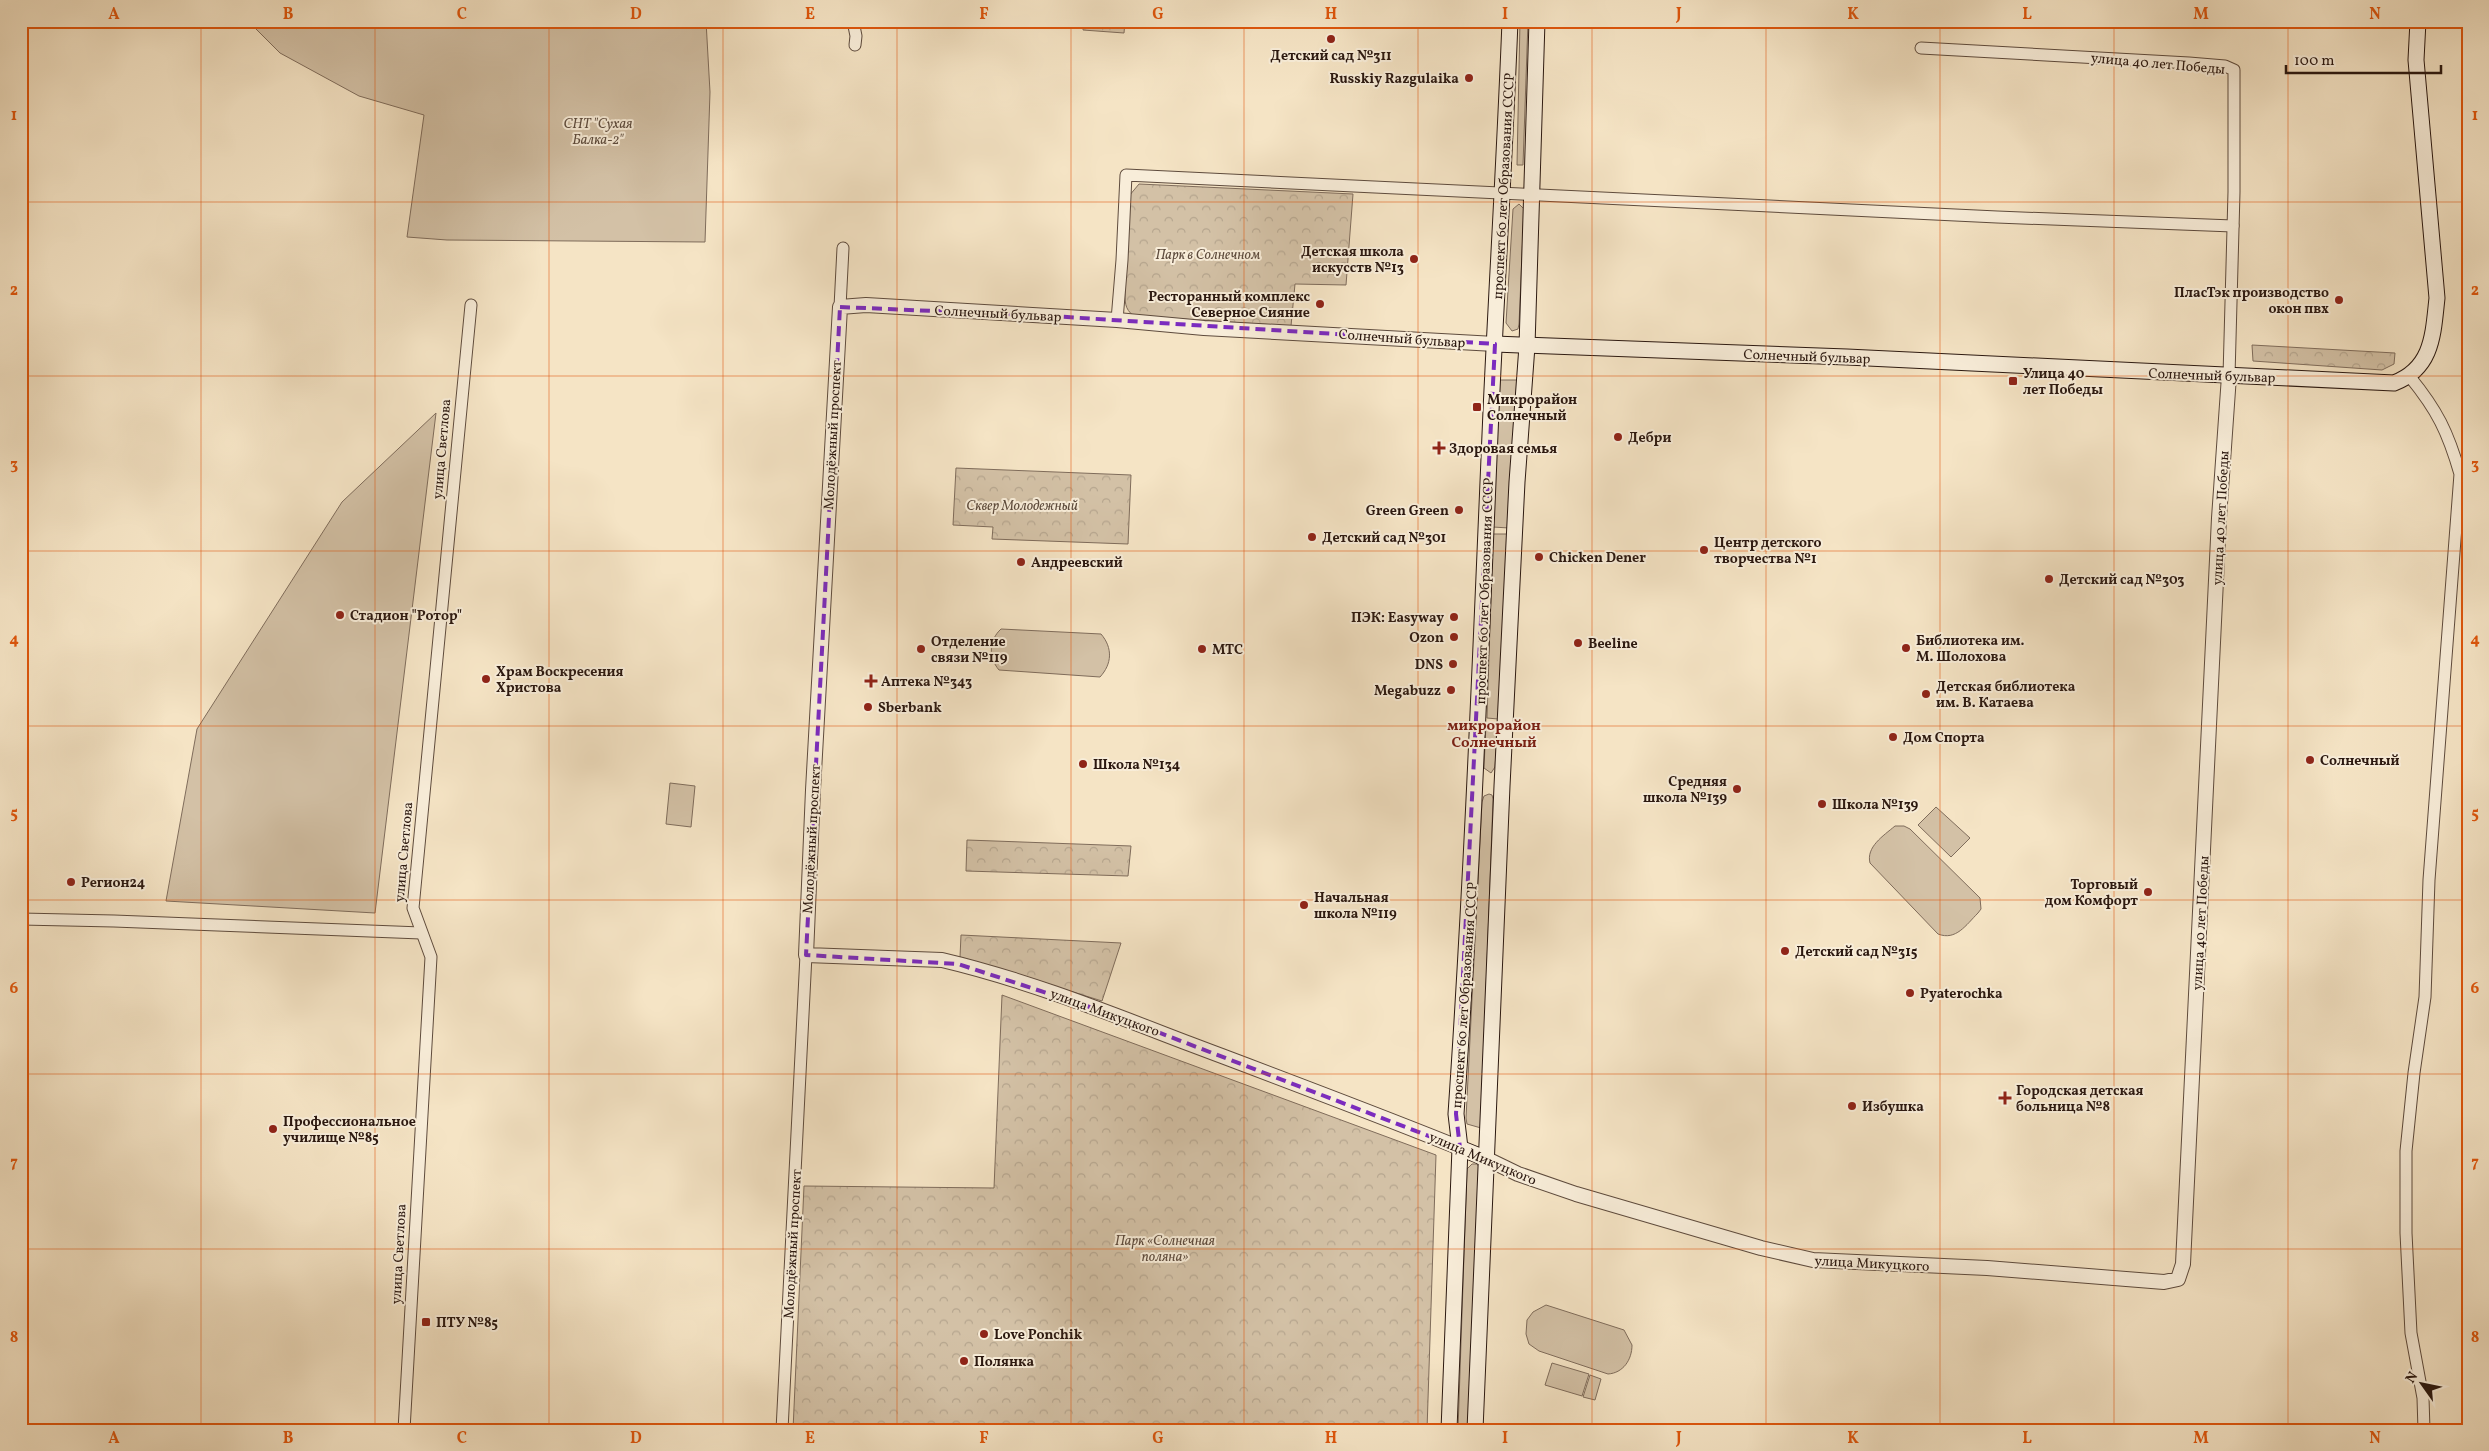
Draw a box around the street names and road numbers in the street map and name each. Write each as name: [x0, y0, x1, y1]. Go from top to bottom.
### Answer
street label: улица 40 лет Победы: [2090, 49, 2226, 80]
street label: проспект 60 лет Образования СССР: [1489, 72, 1520, 300]
street label: Солнечный бульвар: [934, 302, 1062, 327]
street label: Солнечный бульвар: [1338, 326, 1466, 353]
street label: Солнечный бульвар: [1743, 346, 1871, 369]
street label: Молодёжный проспект: [820, 360, 847, 510]
street label: Солнечный бульвар: [2148, 365, 2276, 388]
street label: улица Светлова: [429, 398, 456, 500]
street label: улица 40 лет Победы: [2208, 450, 2235, 586]
street label: проспект 60 лет Образования СССР: [1472, 477, 1499, 705]
street label: Молодёжный проспект: [799, 764, 826, 914]
street label: улица Светлова: [391, 801, 418, 903]
street label: улица 40 лет Победы: [2188, 855, 2215, 991]
street label: проспект 60 лет Образования СССР: [1448, 881, 1483, 1109]
street label: улица Микуцкого: [1047, 985, 1162, 1042]
street label: улица Микуцкого: [1426, 1128, 1539, 1191]
street label: Молодёжный проспект: [780, 1169, 807, 1319]
street label: улица Светлова: [387, 1203, 412, 1305]
street label: улица Микуцкого: [1814, 1252, 1930, 1277]

